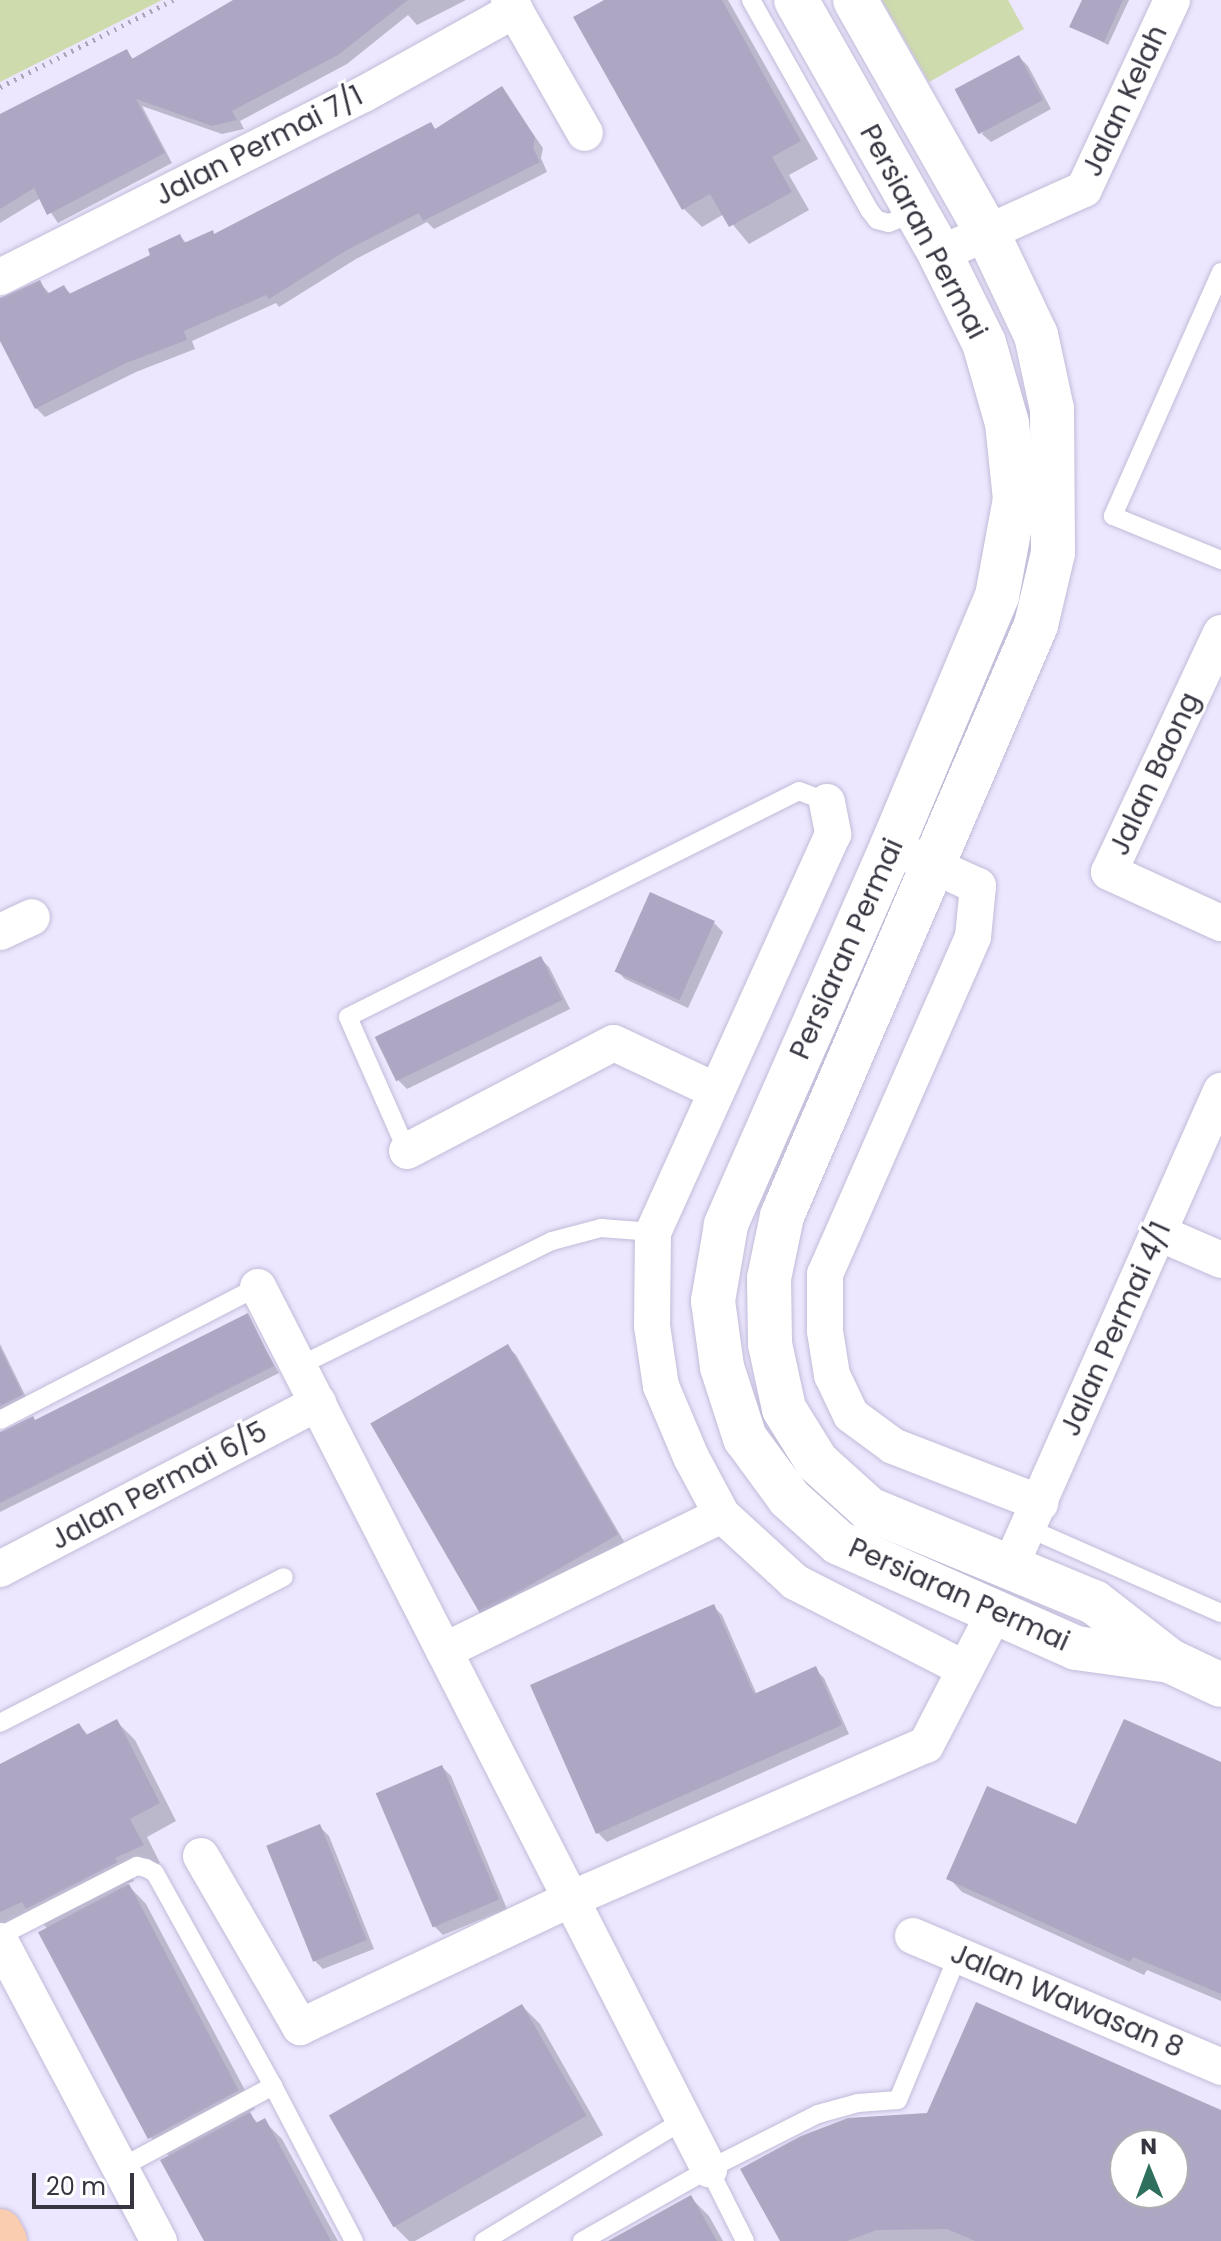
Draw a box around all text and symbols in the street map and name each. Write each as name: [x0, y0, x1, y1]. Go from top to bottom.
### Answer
street label: Jalan Kelah: [1075, 20, 1175, 182]
street label: Jalan Permai 7/1: [149, 79, 369, 213]
street label: Persiaran Permai: [852, 119, 994, 345]
street label: Jalan Baong: [1103, 687, 1207, 861]
street label: Persiaran Permai: [783, 834, 911, 1064]
street label: Jalan Permai 4/1: [1054, 1217, 1178, 1441]
street label: Jalan Permai 6/5: [45, 1415, 273, 1557]
street label: Persiaran Permai: [844, 1531, 1074, 1659]
street label: Jalan Wawasan 8: [945, 1937, 1189, 2065]
north arrow: [1109, 2129, 1189, 2209]
text: N: [1140, 2131, 1157, 2162]
scale bar: [36, 2157, 138, 2207]
text: 20 m: [46, 2170, 106, 2203]

